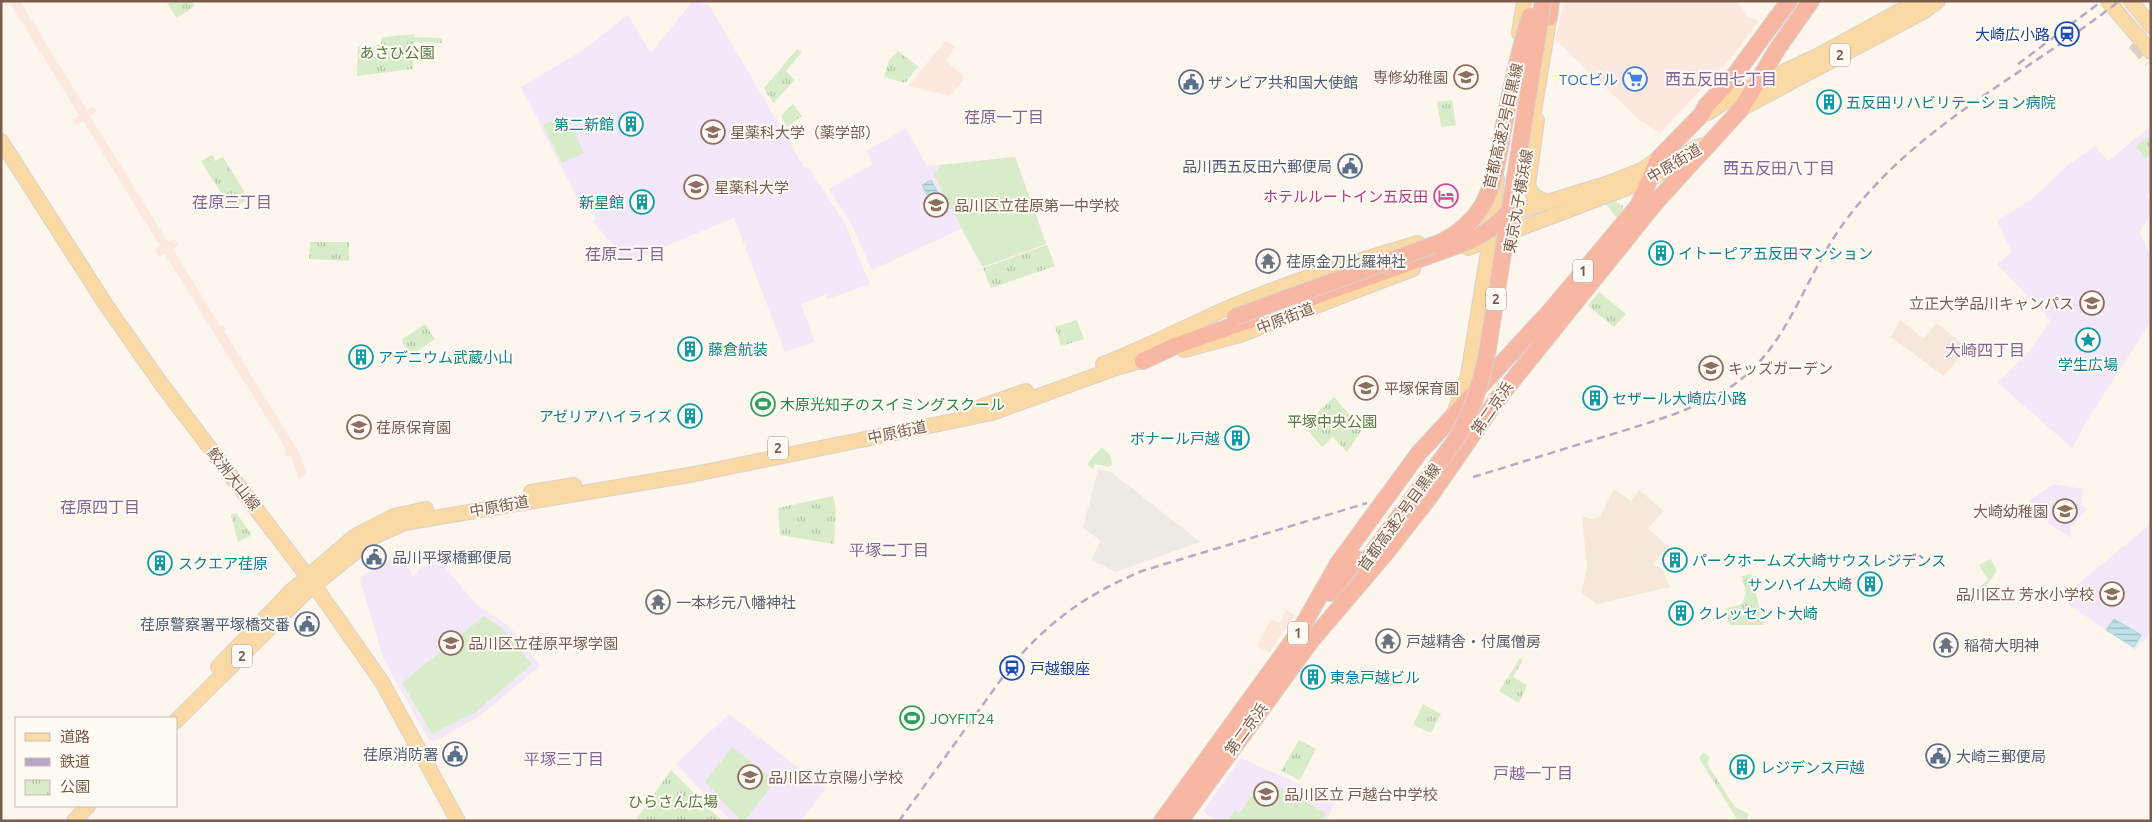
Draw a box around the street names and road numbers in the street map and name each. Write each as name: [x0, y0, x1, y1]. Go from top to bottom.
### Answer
road number: 2: [1830, 44, 1850, 66]
street label: 首都高速2号目黒線: [1480, 61, 1526, 191]
street label: 中原街道: [1644, 140, 1704, 186]
street label: 東京丸子横浜線: [1501, 148, 1535, 254]
road number: 1: [1573, 260, 1593, 282]
road number: 2: [1486, 288, 1506, 310]
street label: 中原街道: [1254, 299, 1316, 337]
street label: 第二京浜: [1468, 379, 1516, 437]
street label: 中原街道: [866, 417, 928, 447]
road number: 2: [768, 436, 788, 459]
street label: 鮫洲大山線: [204, 444, 264, 514]
street label: 首都高速2号目黒線: [1354, 460, 1444, 574]
street label: 中原街道: [468, 492, 530, 520]
road number: 1: [1288, 622, 1308, 644]
road number: 2: [232, 644, 252, 668]
street label: 第二京浜: [1221, 700, 1271, 758]

